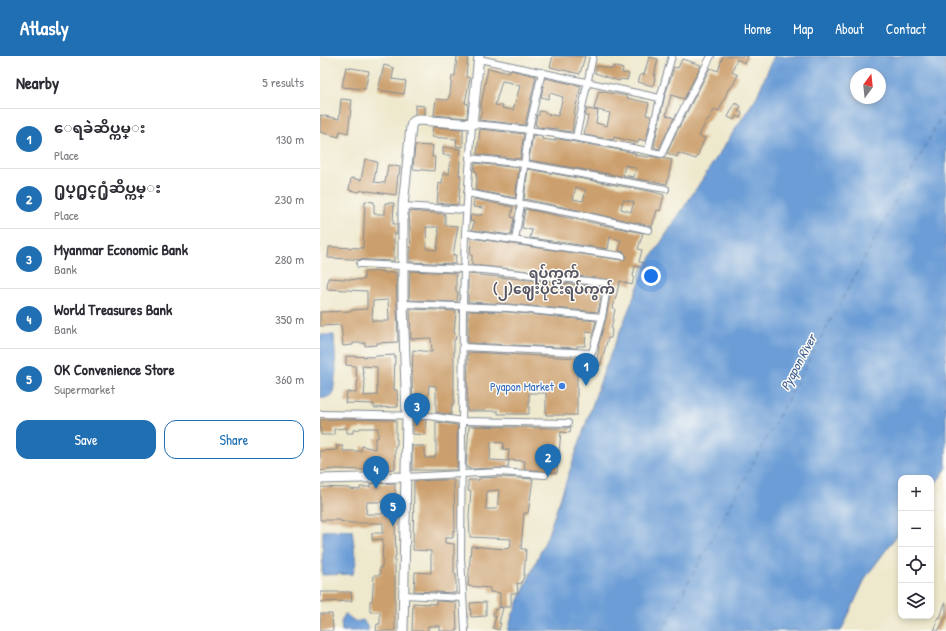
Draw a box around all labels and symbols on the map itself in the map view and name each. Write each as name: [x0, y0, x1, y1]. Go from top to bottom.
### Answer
north arrow: [850, 68, 886, 104]
district label: ရပ်ကွက် (၂)ဈေးပိုင်းရပ်ကွက်: [493, 263, 615, 301]
your location: [641, 266, 661, 286]
water label: Pyapon River: [776, 329, 822, 394]
pin: 1: [573, 353, 599, 386]
place label: Pyapon Market: [490, 378, 555, 395]
marker: Pyapon Market: [557, 381, 567, 391]
pin: 3: [404, 393, 430, 426]
pin: 2: [535, 444, 561, 477]
pin: 4: [363, 456, 389, 489]
pin: 5: [380, 493, 406, 526]

